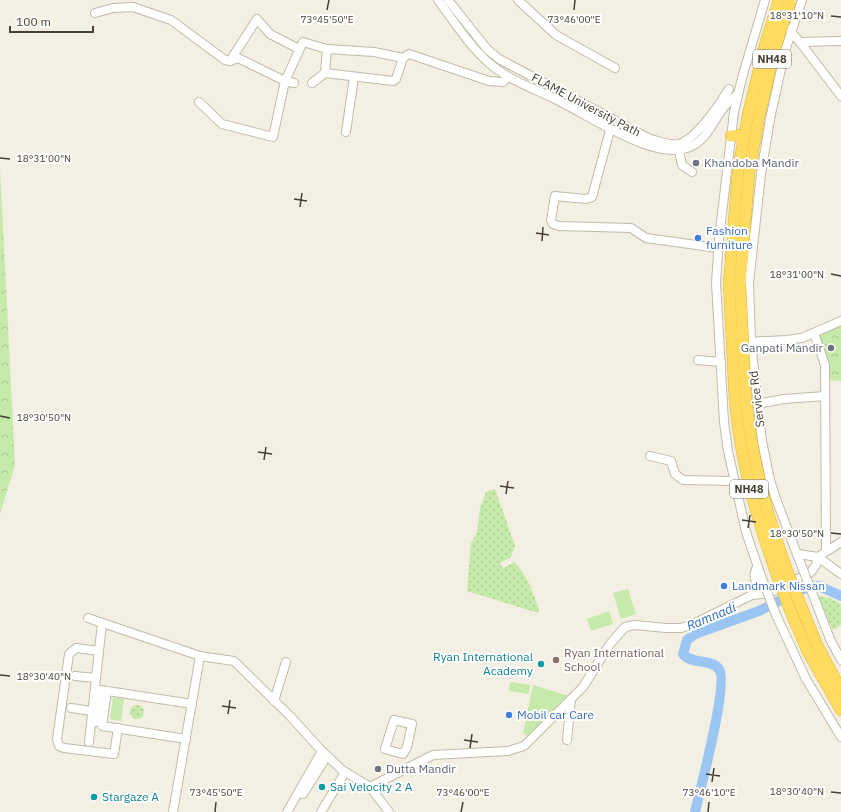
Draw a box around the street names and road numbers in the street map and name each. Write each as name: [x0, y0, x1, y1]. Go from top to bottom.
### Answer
road number: NH48: [753, 50, 791, 68]
street label: FLAME University Path: [529, 69, 643, 140]
street label: Service Rd: [746, 370, 767, 428]
road number: NH48: [730, 480, 768, 498]

